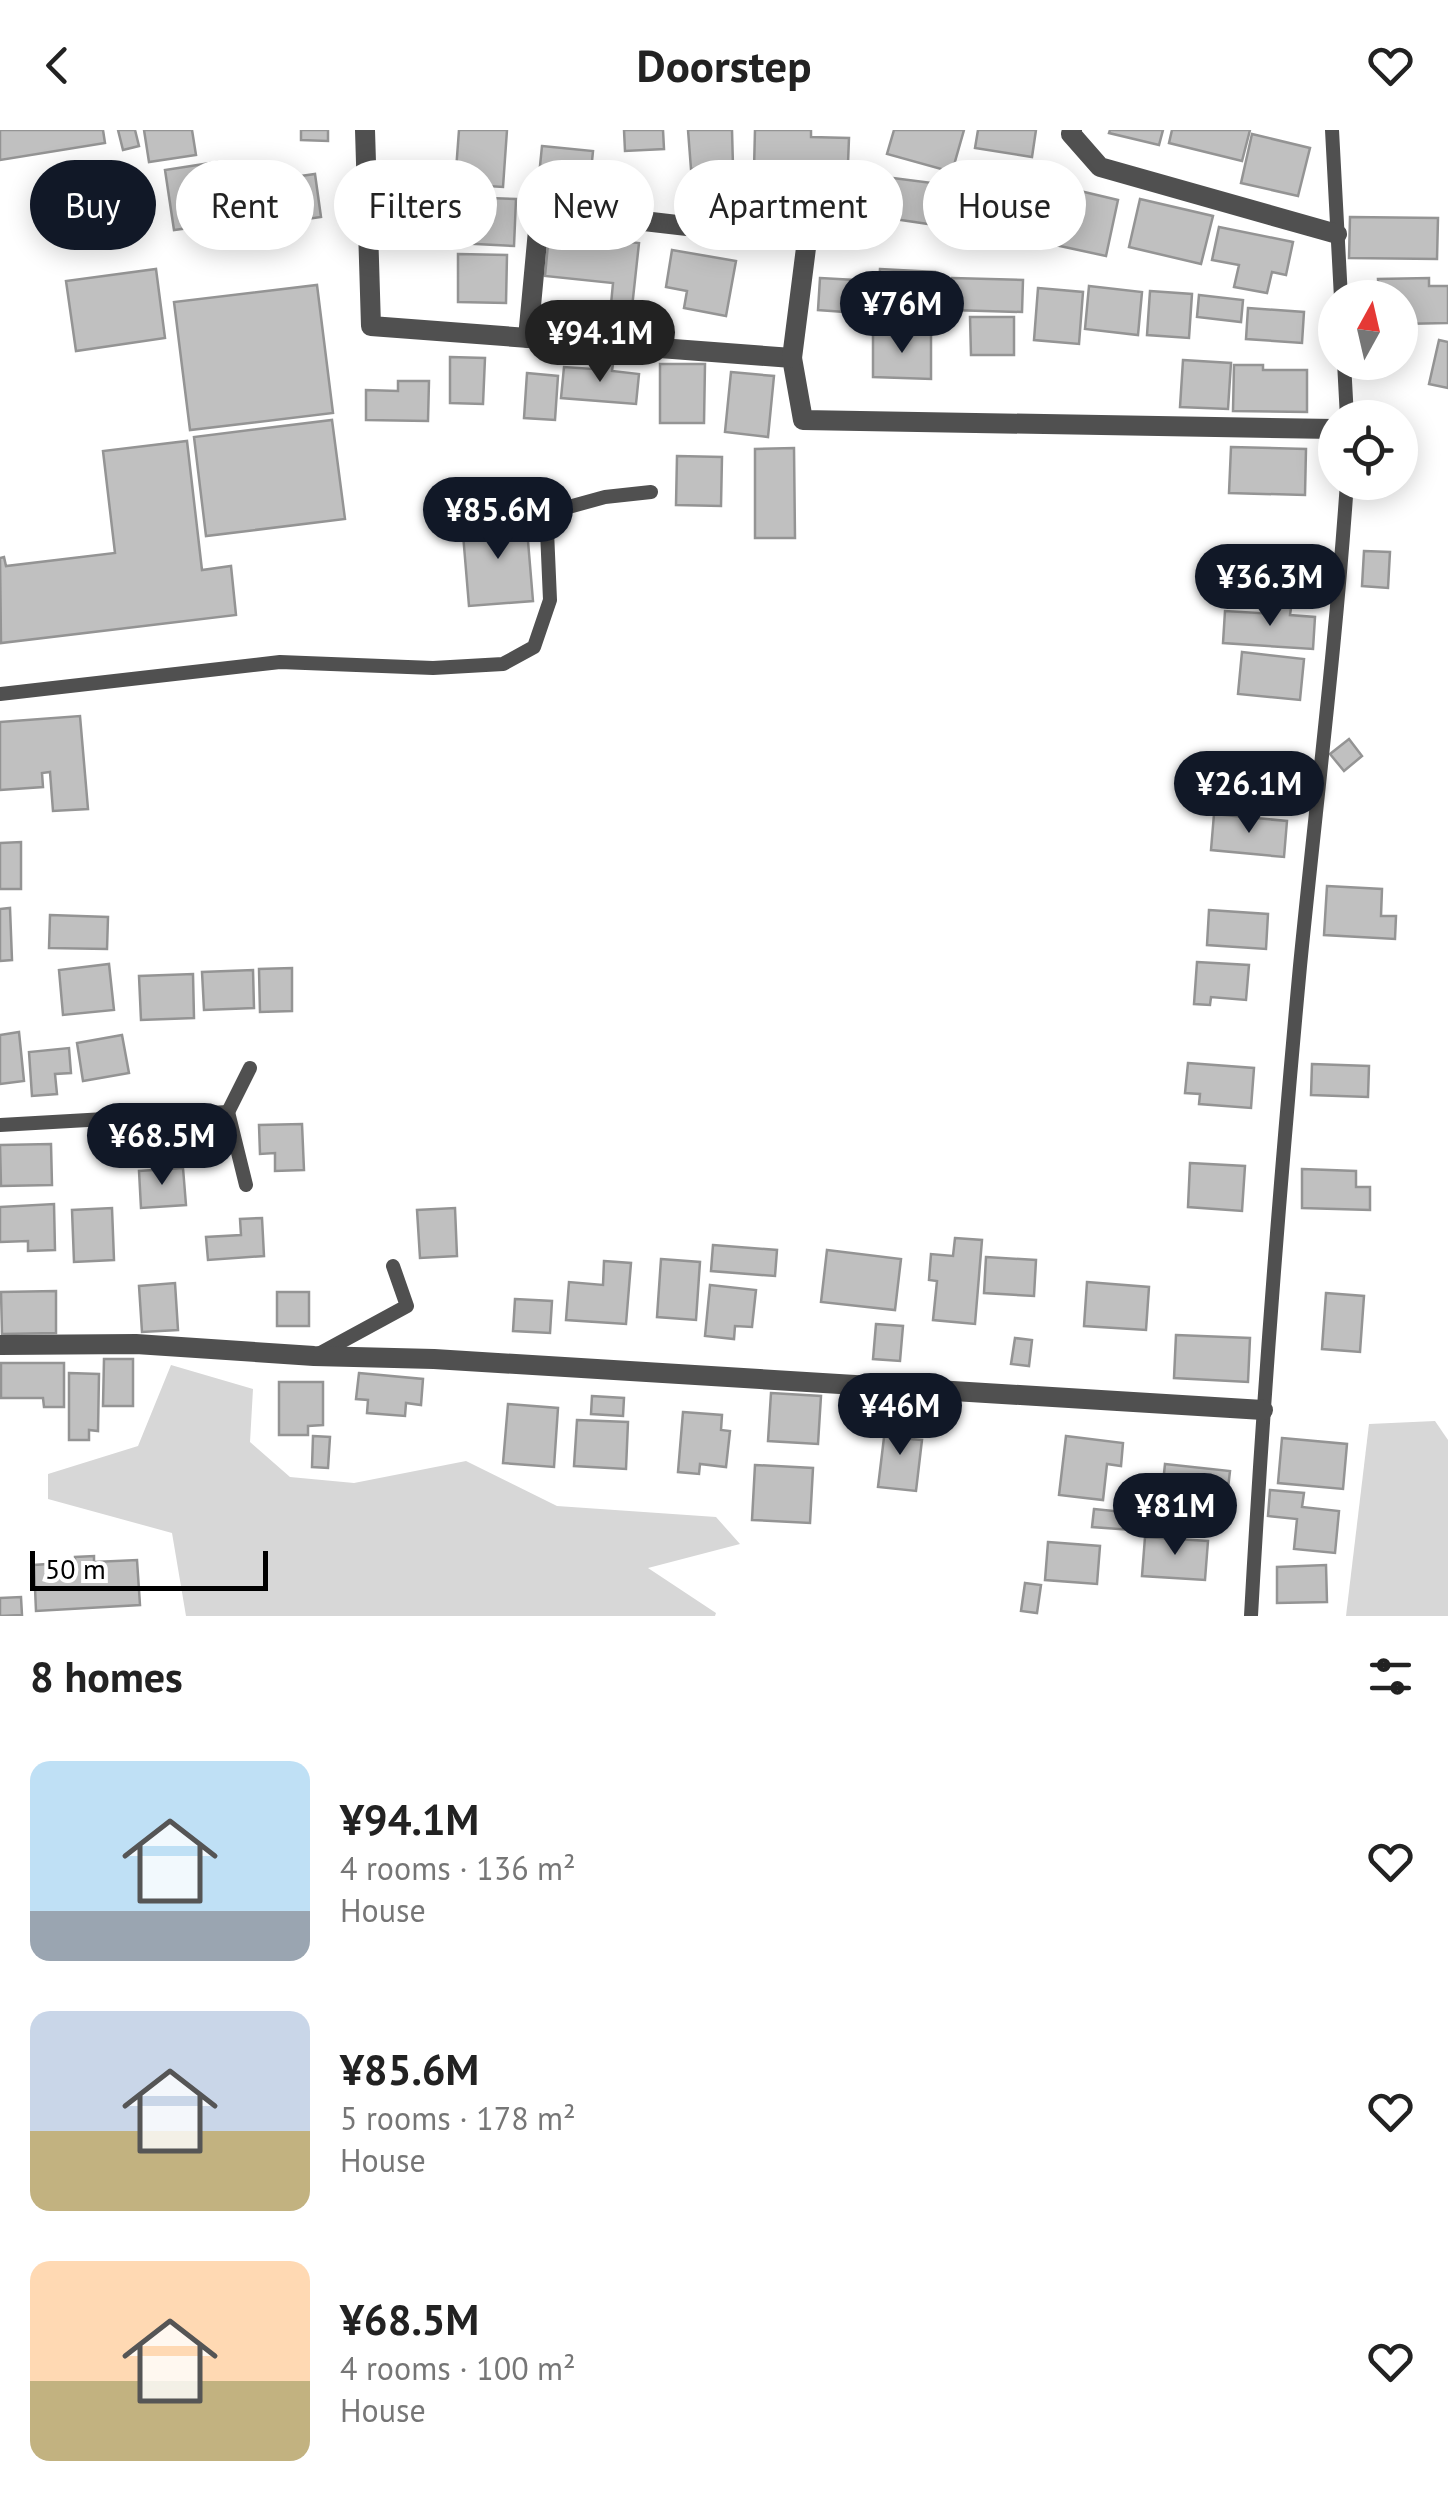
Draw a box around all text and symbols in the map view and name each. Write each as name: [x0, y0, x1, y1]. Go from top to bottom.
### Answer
text: Doorstep: [637, 36, 811, 94]
icon: back: [30, 38, 85, 93]
icon: heart: [1363, 38, 1418, 93]
chip: Buy: [30, 160, 156, 250]
chip: Rent: [176, 160, 314, 250]
chip: Filters: [334, 160, 497, 250]
chip: New: [517, 160, 654, 250]
chip: Apartment: [674, 160, 903, 250]
chip: House: [923, 160, 1086, 250]
pin: ¥76M: [843, 271, 961, 356]
north arrow: [1318, 280, 1418, 380]
map controls: [1318, 280, 1418, 500]
text: ¥76M: [862, 282, 942, 324]
pin: ¥94.1M: [519, 300, 681, 385]
text: ¥94.1M: [547, 311, 653, 353]
button: locate: [1318, 400, 1418, 500]
pin: ¥85.6M: [417, 477, 579, 562]
text: ¥85.6M: [445, 488, 551, 530]
pin: ¥36.3M: [1189, 544, 1351, 629]
text: ¥36.3M: [1217, 555, 1323, 597]
pin: ¥26.1M: [1168, 751, 1330, 836]
text: ¥26.1M: [1196, 762, 1302, 804]
pin: ¥68.5M: [81, 1103, 243, 1188]
text: ¥68.5M: [109, 1114, 215, 1156]
pin: ¥46M: [841, 1373, 959, 1458]
text: ¥46M: [860, 1384, 940, 1426]
pin: ¥81M: [1116, 1473, 1234, 1558]
text: ¥81M: [1135, 1484, 1215, 1526]
scale bar: [30, 1546, 268, 1590]
text: 50 m: [45, 1550, 106, 1587]
text: 8 homes: [30, 1649, 183, 1704]
icon: filters: [1363, 1649, 1418, 1704]
text: ¥94.1M: [340, 1792, 479, 1847]
icon: home: [110, 1801, 230, 1921]
icon: heart: [1363, 1834, 1418, 1889]
text: 4 rooms · 136 m²: [340, 1847, 576, 1889]
text: House: [340, 1889, 426, 1931]
text: ¥85.6M: [340, 2042, 479, 2097]
icon: home: [110, 2051, 230, 2171]
icon: heart: [1363, 2084, 1418, 2139]
text: 5 rooms · 178 m²: [340, 2097, 576, 2139]
text: House: [340, 2139, 426, 2181]
text: ¥68.5M: [340, 2292, 479, 2347]
icon: home: [110, 2301, 230, 2421]
icon: heart: [1363, 2334, 1418, 2389]
text: 4 rooms · 100 m²: [340, 2347, 576, 2389]
text: House: [340, 2389, 426, 2431]

